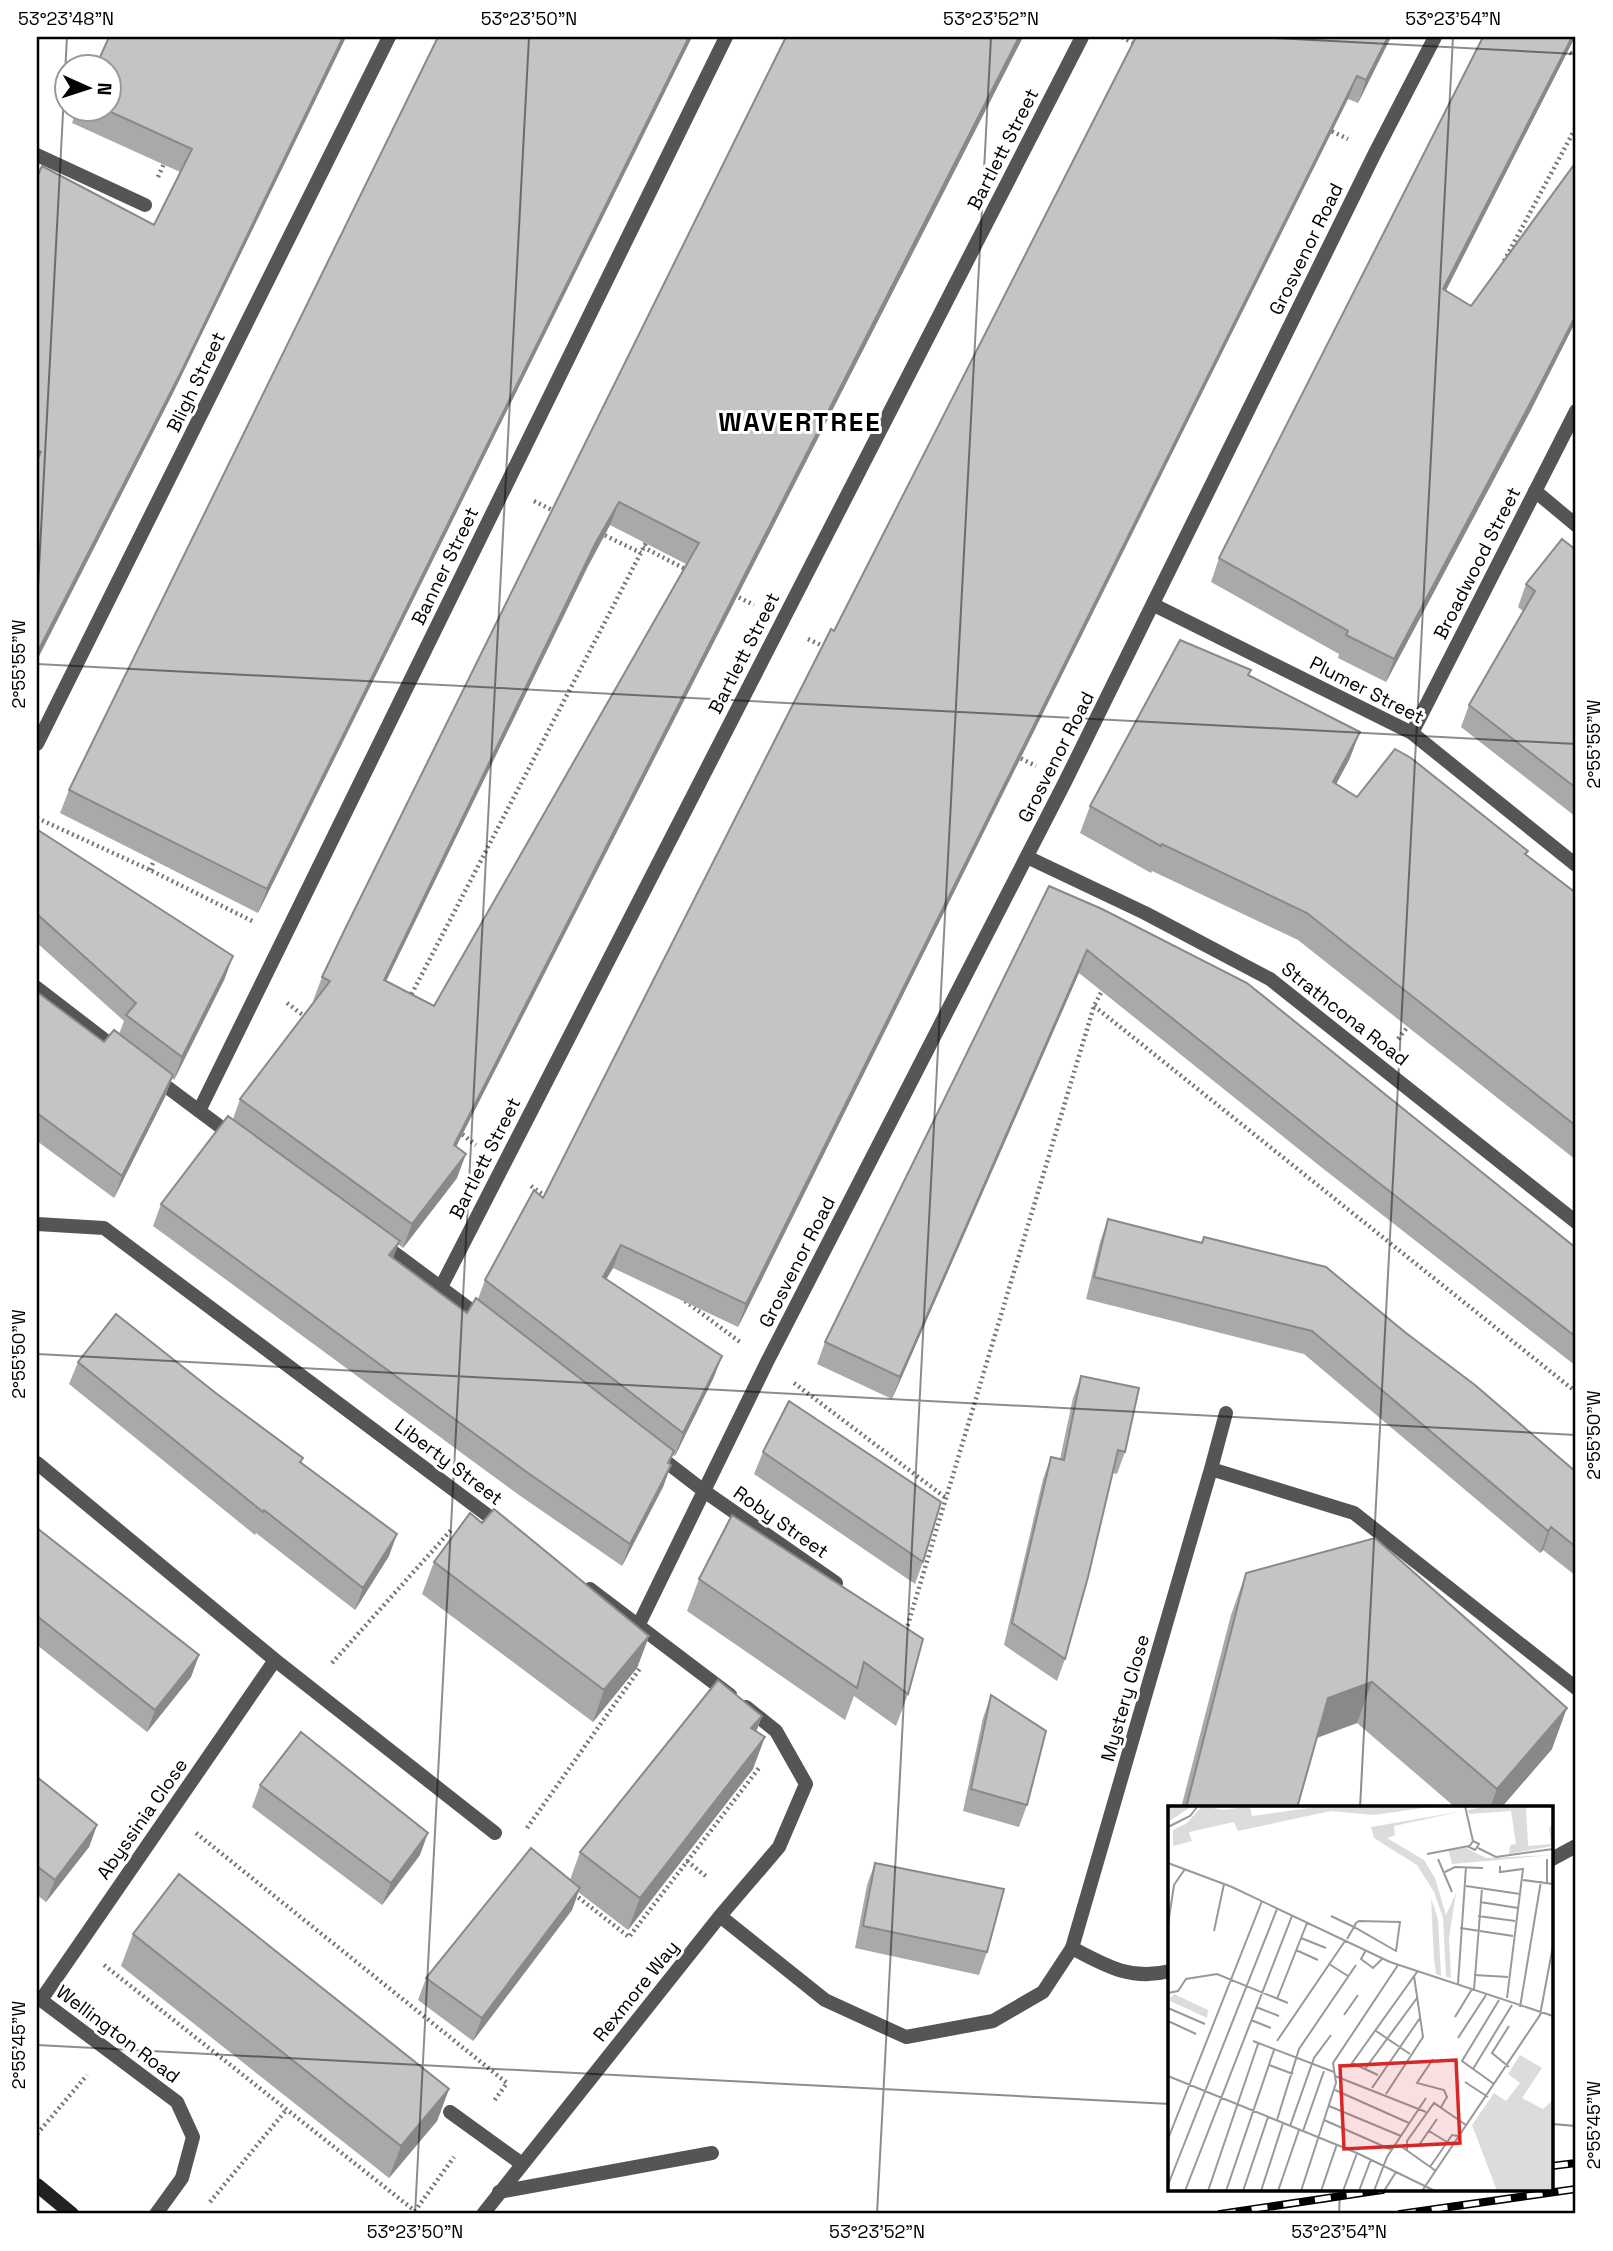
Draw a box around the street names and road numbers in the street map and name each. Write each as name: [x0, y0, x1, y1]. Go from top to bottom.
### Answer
street label: Bartlett Street: [962, 84, 1044, 214]
street label: Grosvenor Road: [1263, 179, 1349, 319]
street label: Bligh Street: [161, 328, 231, 436]
street label: Broadwood Street: [1428, 483, 1526, 643]
street label: Banner Street: [406, 503, 484, 629]
street label: Bartlett Street: [703, 588, 785, 718]
street label: Plumer Street: [1305, 650, 1429, 730]
street label: Grosvenor Road: [1012, 687, 1100, 827]
street label: Strathcona Road: [1276, 956, 1414, 1072]
street label: Bartlett Street: [444, 1093, 526, 1223]
street label: Grosvenor Road: [753, 1192, 841, 1332]
street label: Liberty Street: [390, 1413, 508, 1511]
street label: Roby Street: [729, 1480, 833, 1564]
street label: Mystery Close: [1095, 1632, 1155, 1764]
street label: Abyssinia Close: [91, 1753, 193, 1885]
street label: Rexmore Way: [587, 1935, 685, 2047]
street label: Wellington Road: [51, 1979, 185, 2089]

